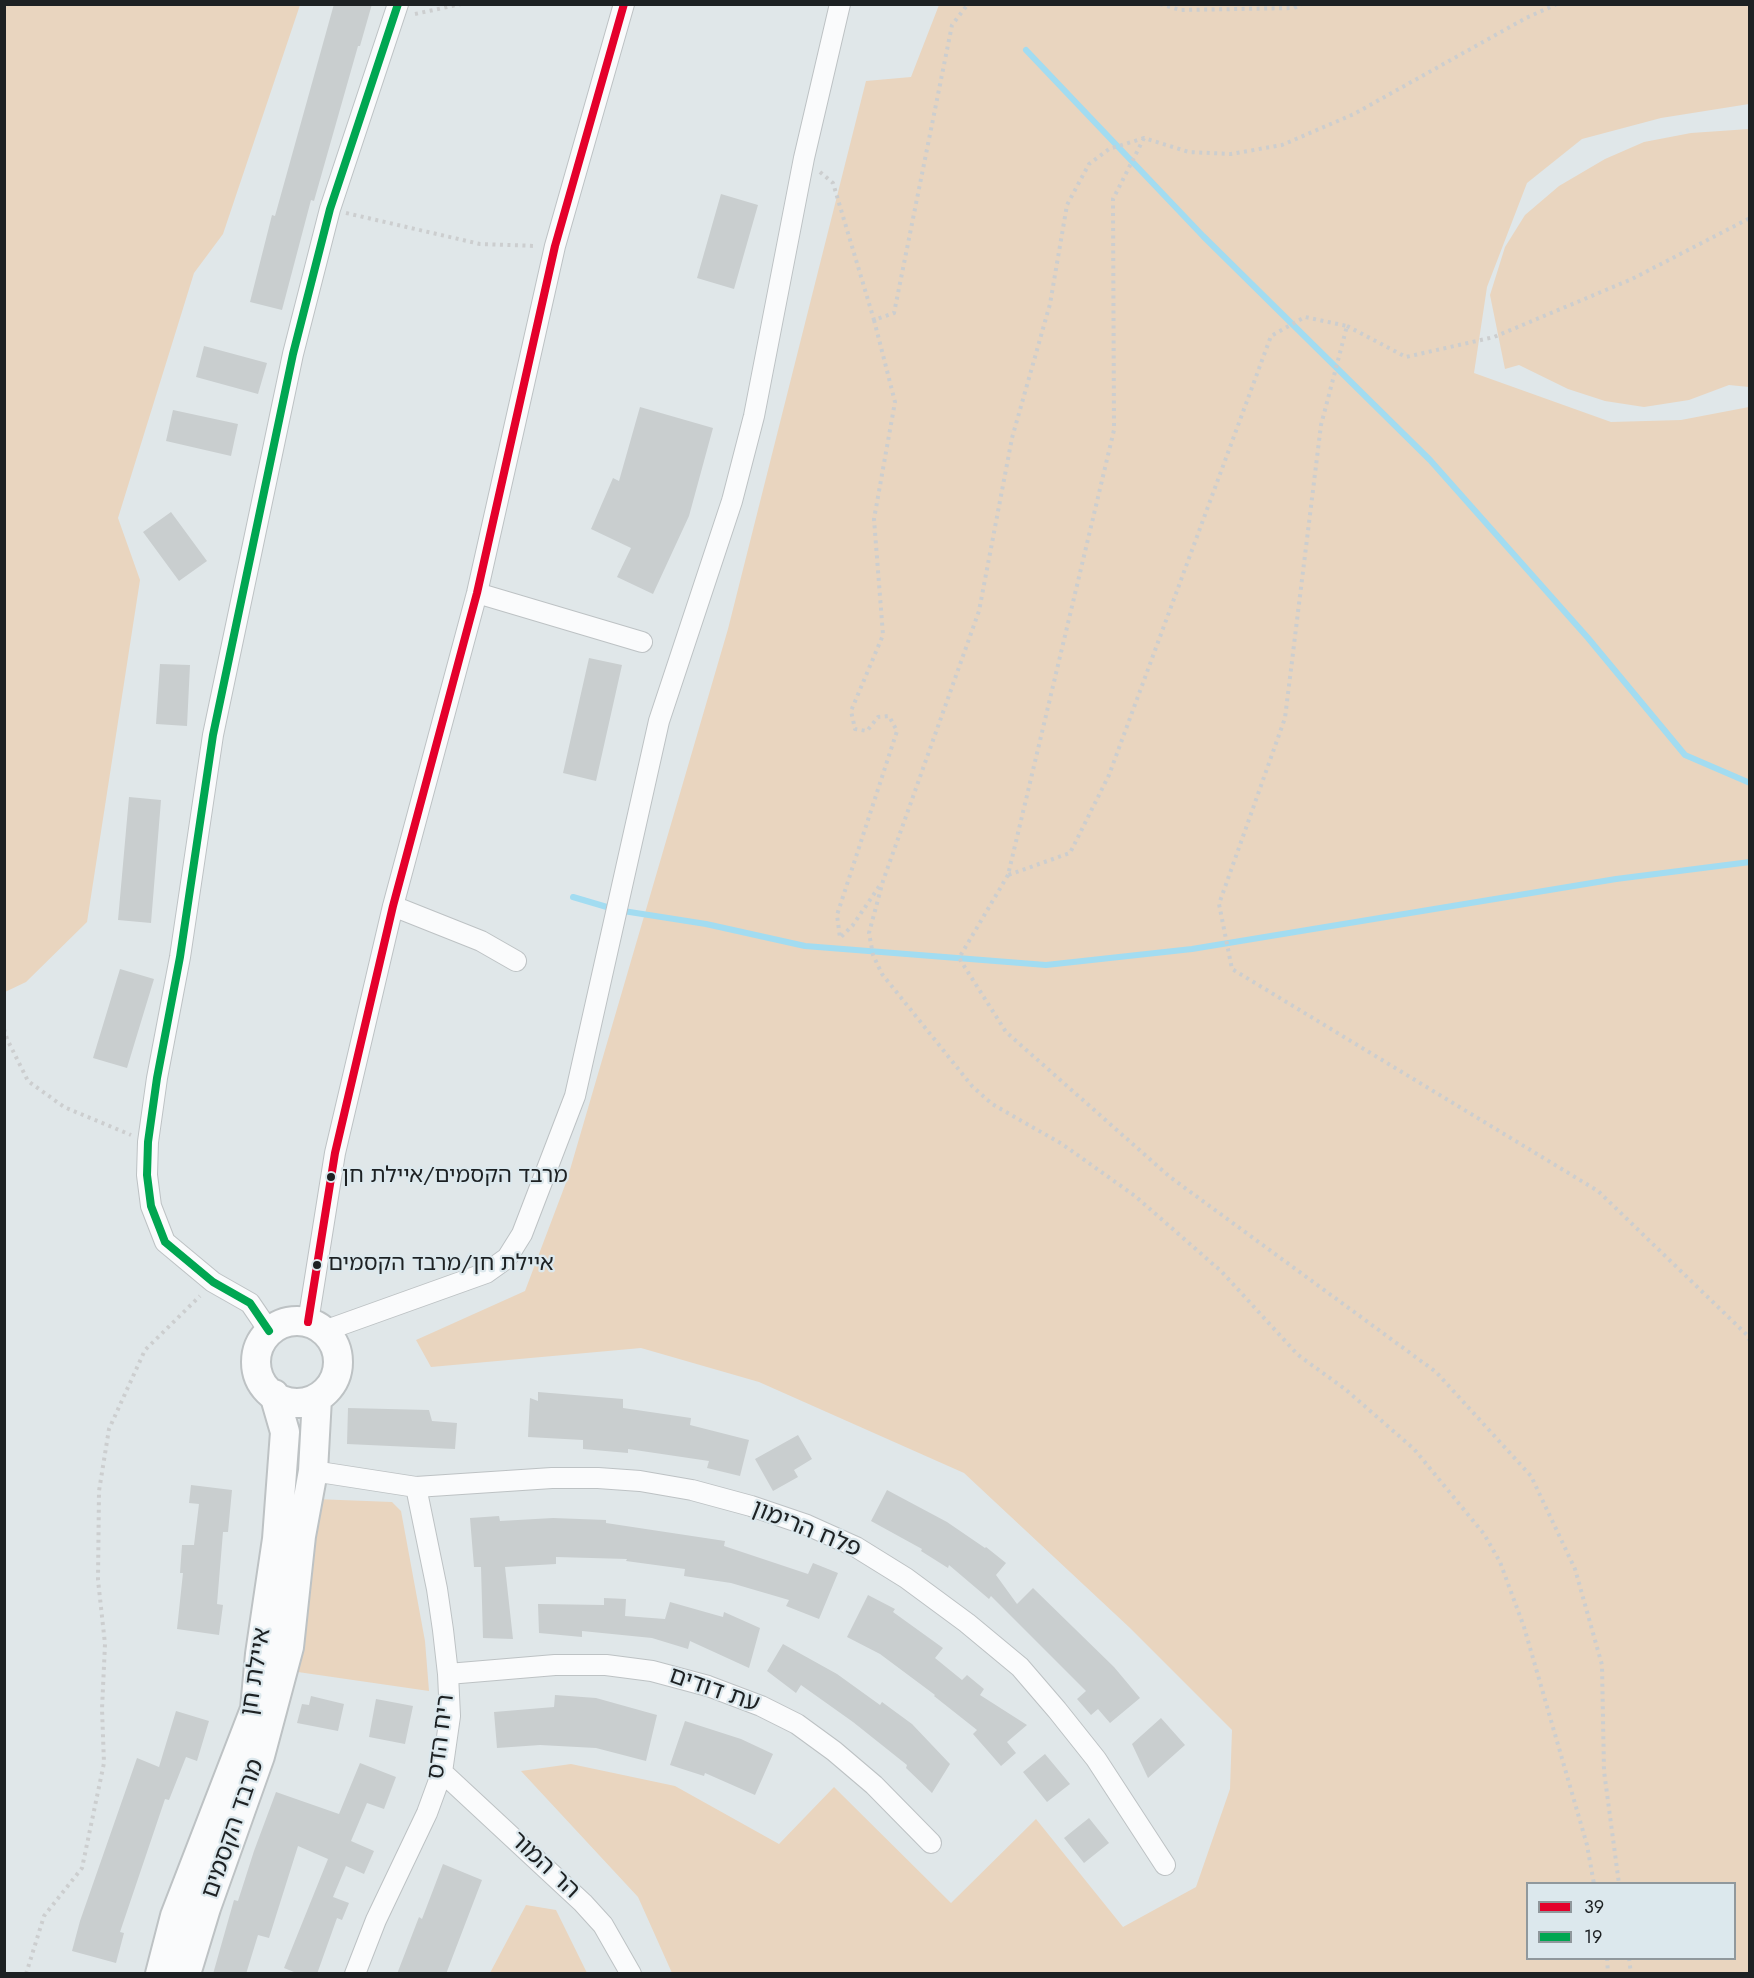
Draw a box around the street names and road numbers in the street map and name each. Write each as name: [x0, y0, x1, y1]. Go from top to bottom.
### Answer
street label: פלח הרימון: [747, 1495, 865, 1565]
street label: איילת חן: [236, 1626, 278, 1718]
street label: עת דודים: [665, 1662, 763, 1720]
street label: ריח הדס: [423, 1693, 461, 1781]
street label: מרבד הקסמים: [197, 1756, 271, 1902]
street label: הר המור: [503, 1826, 585, 1906]

